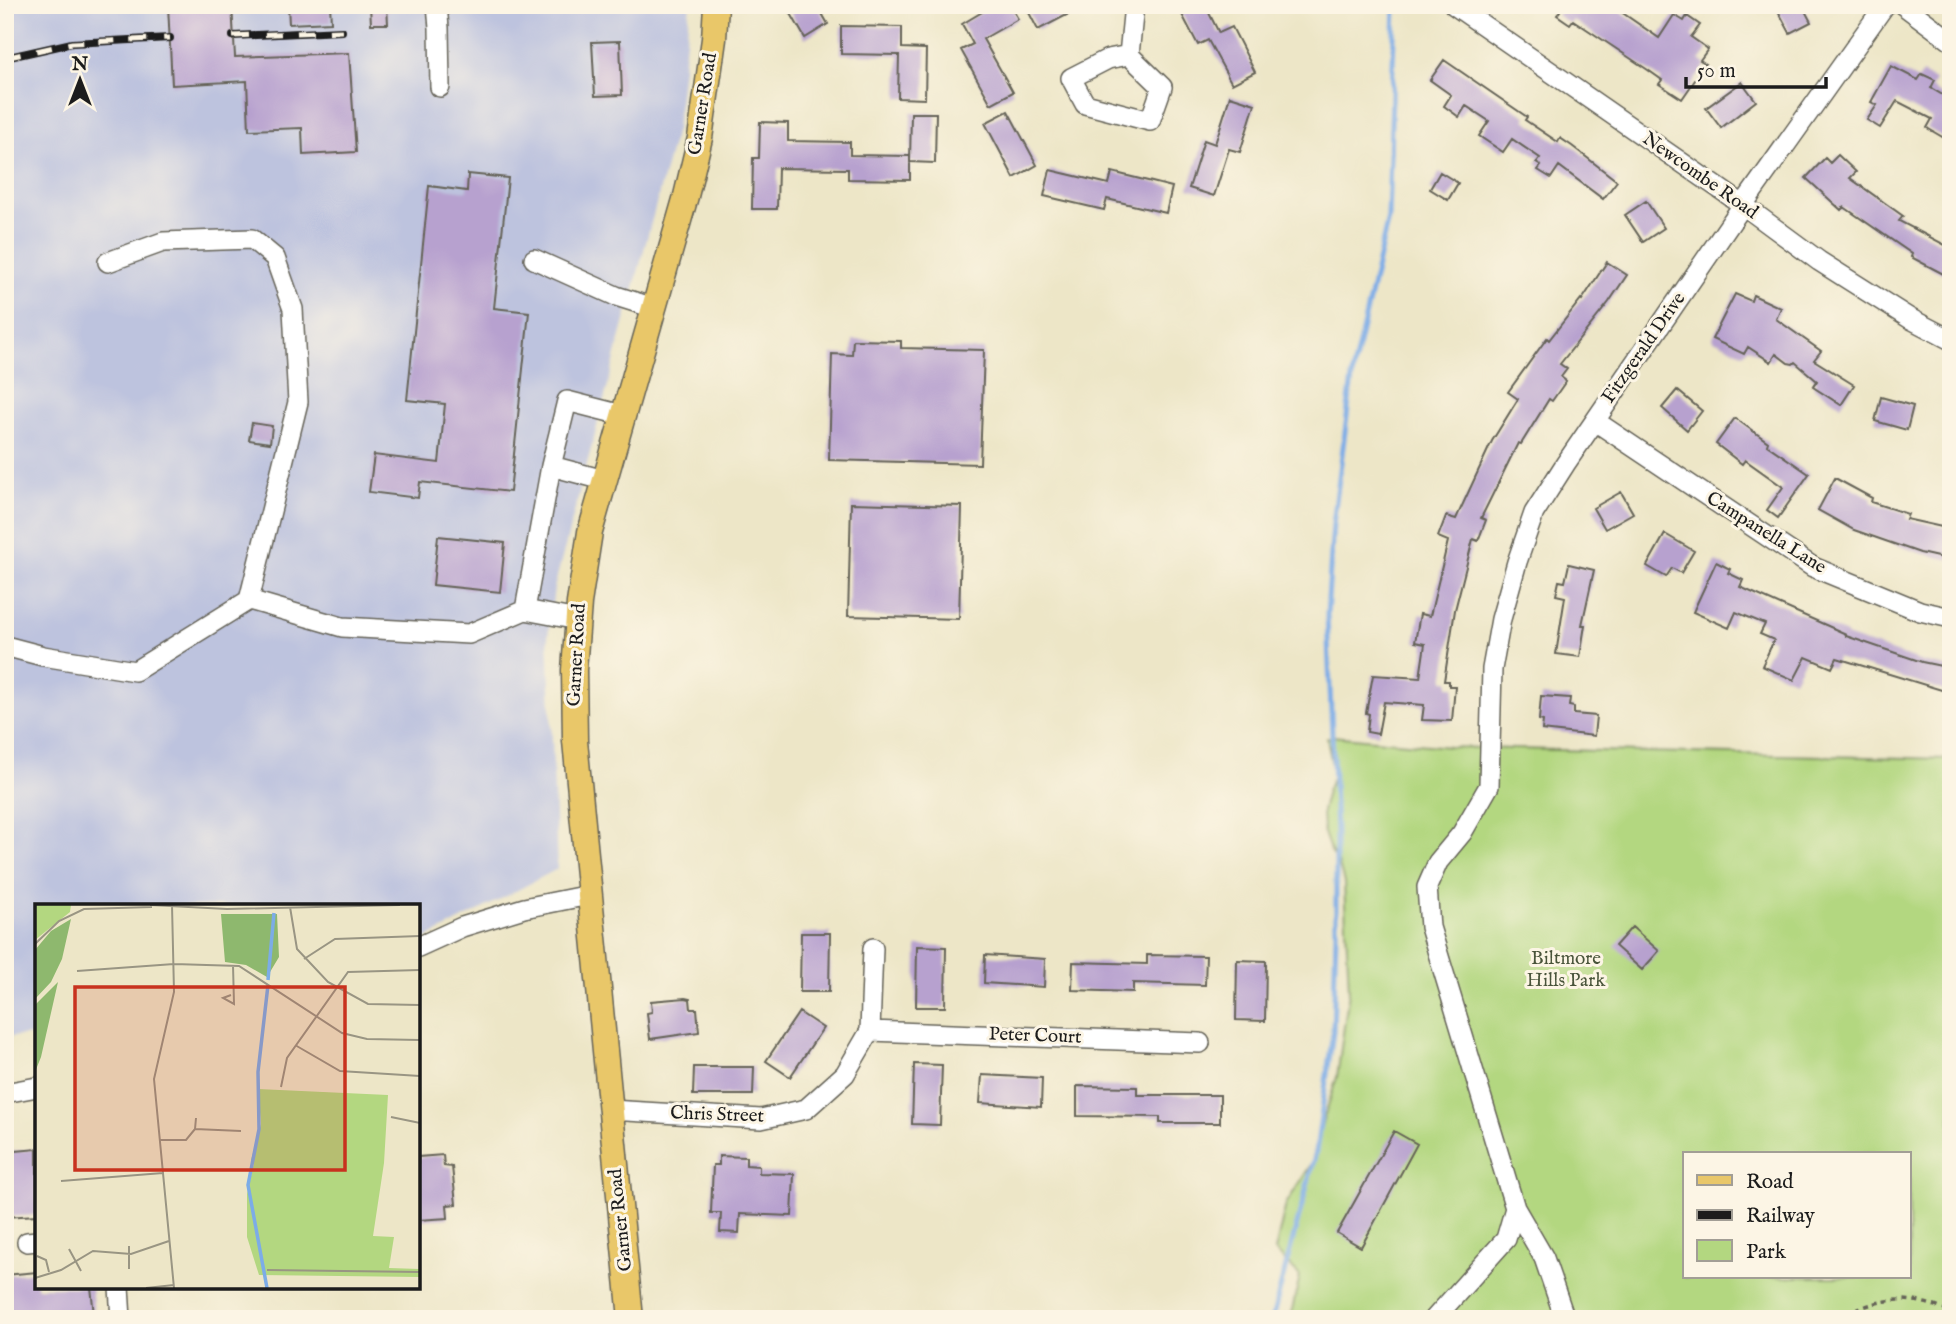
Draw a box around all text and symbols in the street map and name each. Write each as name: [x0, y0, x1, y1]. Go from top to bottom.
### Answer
north arrow: [46, 46, 116, 116]
scale bar: [1686, 46, 1826, 90]
street label: Garner Road: [683, 50, 723, 157]
text: N: [71, 53, 89, 77]
text: 50 m: [1697, 58, 1736, 85]
street label: Newcombe Road: [1637, 127, 1763, 225]
street label: Fitzgerald Drive: [1597, 288, 1691, 408]
street label: Campanella Lane: [1701, 486, 1831, 580]
street label: Garner Road: [562, 602, 592, 707]
inset map: [35, 904, 420, 1289]
park label: Biltmore Hills Park: [1527, 947, 1606, 993]
street label: Peter Court: [988, 1022, 1082, 1050]
street label: Chris Street: [670, 1101, 765, 1129]
legend: [1683, 1152, 1910, 1278]
street label: Garner Road: [604, 1167, 638, 1273]
text: Road: [1746, 1169, 1794, 1196]
text: Railway: [1746, 1203, 1816, 1230]
text: Park: [1746, 1239, 1787, 1266]

